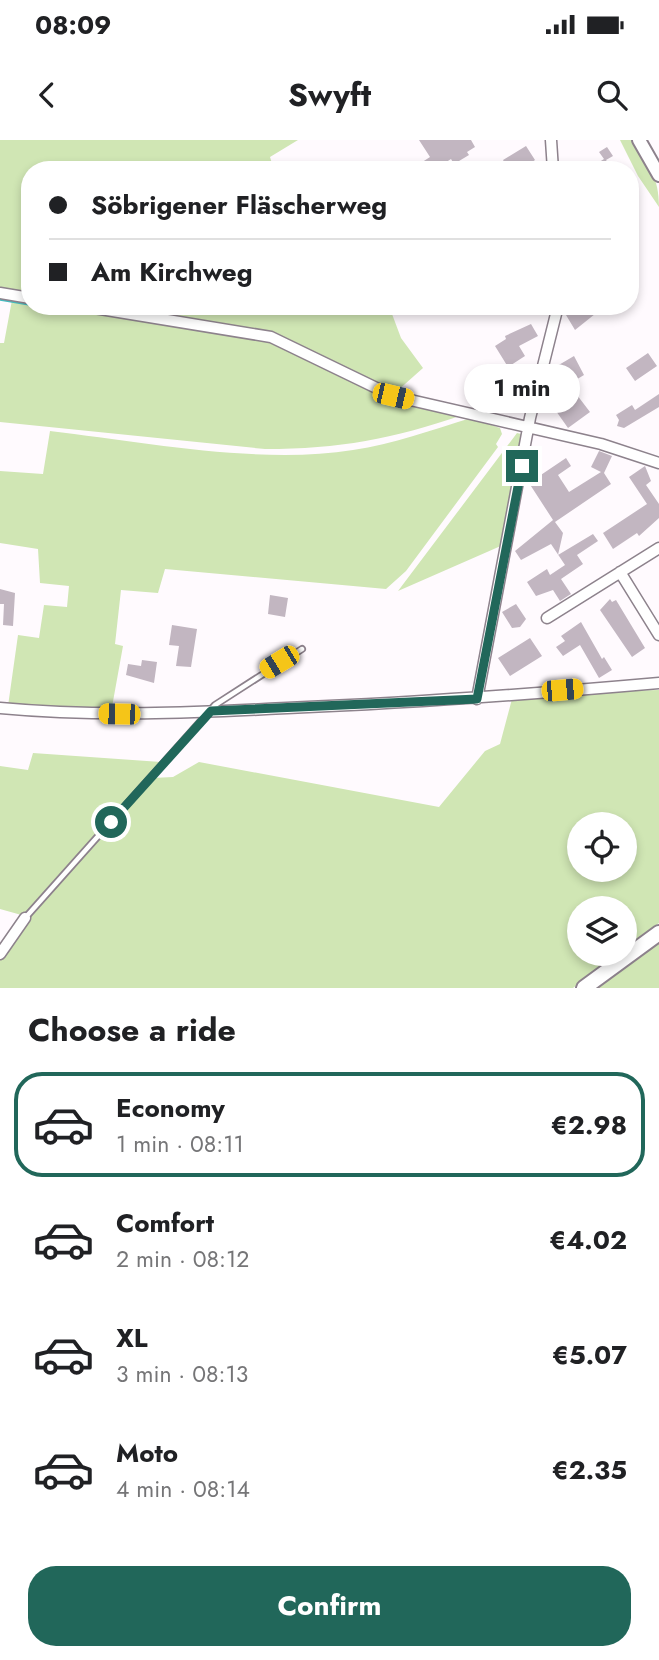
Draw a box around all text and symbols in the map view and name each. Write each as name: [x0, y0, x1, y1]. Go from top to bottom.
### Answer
text: 08:09: [35, 6, 112, 44]
text: Swyft: [288, 72, 371, 118]
icon: back: [28, 76, 66, 114]
icon: search: [593, 76, 631, 114]
text: Söbrigener Fläscherweg: [91, 186, 387, 224]
text: Am Kirchweg: [91, 253, 253, 291]
callout: 1 min: [464, 364, 580, 414]
text: 1 min: [493, 371, 551, 405]
car: [371, 381, 416, 411]
route end: [506, 450, 538, 482]
car: [256, 642, 303, 682]
car: [541, 678, 584, 702]
car: [98, 703, 141, 725]
route start: [95, 806, 127, 838]
map controls: [567, 812, 637, 966]
button: locate: [567, 812, 637, 882]
button: layers: [567, 896, 637, 966]
text: Choose a ride: [28, 1007, 236, 1053]
text: Economy: [116, 1089, 225, 1127]
icon: car: [32, 1093, 95, 1156]
text: €2.98: [551, 1106, 627, 1144]
text: 1 min · 08:11: [116, 1127, 244, 1161]
text: Comfort: [116, 1204, 214, 1242]
icon: car: [32, 1208, 95, 1271]
text: €4.02: [549, 1221, 627, 1259]
text: 2 min · 08:12: [116, 1242, 249, 1276]
text: XL: [116, 1319, 148, 1357]
icon: car: [32, 1323, 95, 1386]
text: €5.07: [552, 1336, 627, 1374]
text: 3 min · 08:13: [116, 1357, 248, 1391]
text: Moto: [116, 1434, 178, 1472]
icon: car: [32, 1438, 95, 1501]
text: €2.35: [552, 1451, 627, 1489]
text: 4 min · 08:14: [116, 1472, 250, 1506]
button: Confirm: [28, 1566, 631, 1646]

